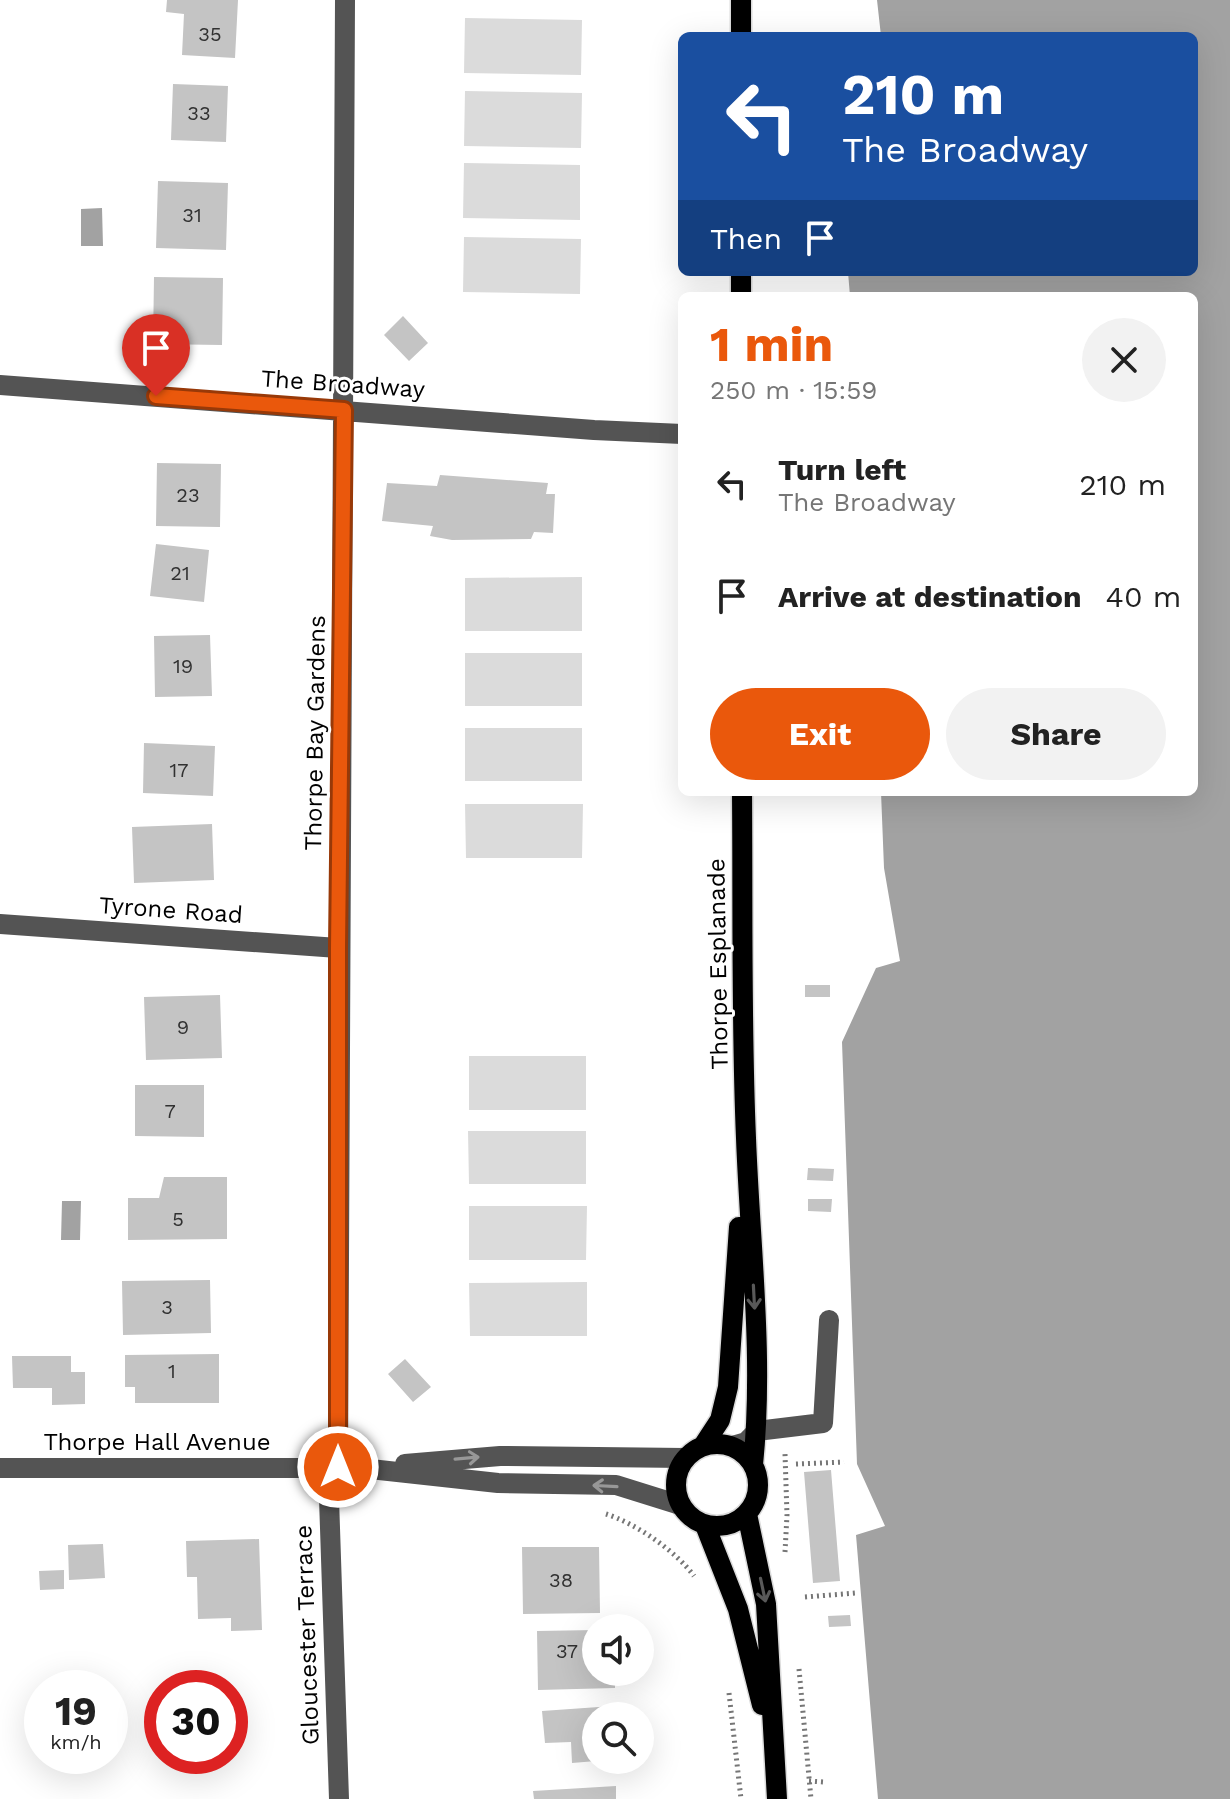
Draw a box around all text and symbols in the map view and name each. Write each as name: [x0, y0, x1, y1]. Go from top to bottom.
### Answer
house number: 35: [198, 22, 222, 46]
text: 210 m: [842, 62, 1004, 128]
icon: left: [710, 64, 814, 168]
house number: 33: [187, 101, 211, 125]
text: The Broadway: [842, 129, 1088, 171]
house number: 31: [182, 203, 202, 227]
icon: arrive: [798, 216, 842, 260]
text: Then: [710, 221, 782, 256]
pin: [122, 314, 190, 396]
text: 1 min: [710, 316, 833, 373]
button: close: [1082, 318, 1166, 402]
icon: arrive: [134, 326, 178, 370]
street label: The Broadway: [260, 364, 426, 404]
text: 250 m · 15:59: [710, 375, 877, 405]
text: Turn left: [778, 452, 906, 487]
icon: left: [710, 462, 754, 506]
text: 210 m: [1079, 467, 1166, 502]
house number: 23: [176, 483, 200, 507]
text: The Broadway: [778, 487, 956, 517]
house number: 21: [170, 561, 190, 585]
icon: arrive: [710, 574, 754, 618]
text: Arrive at destination: [778, 579, 1082, 614]
text: 40 m: [1106, 579, 1181, 614]
street label: Thorpe Bay Gardens: [299, 615, 331, 851]
house number: 19: [173, 654, 193, 678]
button: Exit: [710, 688, 930, 780]
button: Share: [946, 688, 1166, 780]
house number: 17: [169, 758, 189, 782]
street label: Thorpe Esplanade: [702, 858, 734, 1070]
street label: Tyrone Road: [98, 891, 244, 929]
house number: 9: [177, 1015, 189, 1039]
house number: 7: [164, 1099, 176, 1123]
house number: 5: [172, 1207, 184, 1231]
one-way arrow: [746, 1283, 761, 1310]
house number: 3: [161, 1295, 173, 1319]
house number: 1: [168, 1359, 176, 1383]
position arrow: [296, 1425, 380, 1509]
street label: Thorpe Hall Avenue: [43, 1428, 271, 1456]
one-way arrow: [453, 1451, 480, 1466]
one-way arrow: [592, 1478, 619, 1493]
street label: Gloucester Terrace: [289, 1524, 325, 1746]
house number: 38: [549, 1568, 573, 1592]
one-way arrow: [756, 1577, 771, 1602]
map controls: [582, 1614, 654, 1774]
button: sound: [582, 1614, 654, 1686]
house number: 37: [556, 1639, 578, 1663]
speed limit sign: 30: [144, 1670, 248, 1774]
text: 19: [55, 1688, 97, 1735]
button: search: [582, 1702, 654, 1774]
text: km/h: [50, 1730, 102, 1754]

